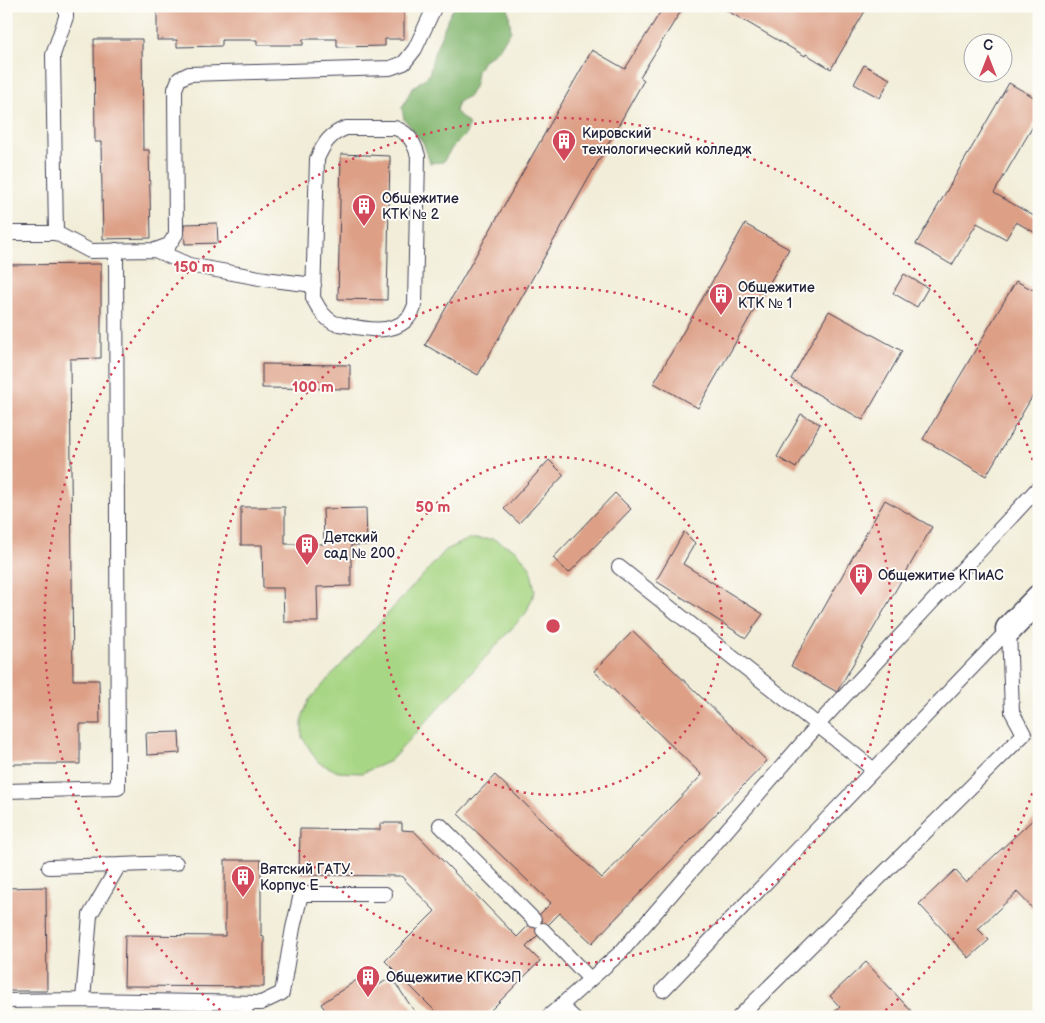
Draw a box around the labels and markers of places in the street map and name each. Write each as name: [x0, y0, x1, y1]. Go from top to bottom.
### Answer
place label: Кировский технологический колледж: [582, 125, 752, 158]
building icon: Кировский технологический колледж: [551, 128, 577, 162]
place label: Общежитие КТК № 2: [382, 190, 459, 223]
building icon: Общежитие КТК № 2: [351, 193, 377, 227]
place label: Общежитие КТК № 1: [738, 279, 815, 312]
building icon: Общежитие КТК № 1: [708, 282, 734, 316]
place label: Детский сад № 200: [324, 529, 395, 562]
building icon: Детский сад № 200: [294, 532, 320, 566]
building icon: Общежитие КПиАС: [848, 562, 874, 596]
place label: Общежитие КПиАС: [878, 567, 1004, 584]
centre of rings: [544, 617, 562, 635]
place label: Вятский ГАТУ. Корпус Е: [260, 861, 353, 894]
building icon: Вятский ГАТУ. Корпус Е: [230, 864, 256, 898]
building icon: Общежитие КГКСЭП: [355, 964, 381, 998]
place label: Общежитие КГКСЭП: [386, 969, 521, 986]

